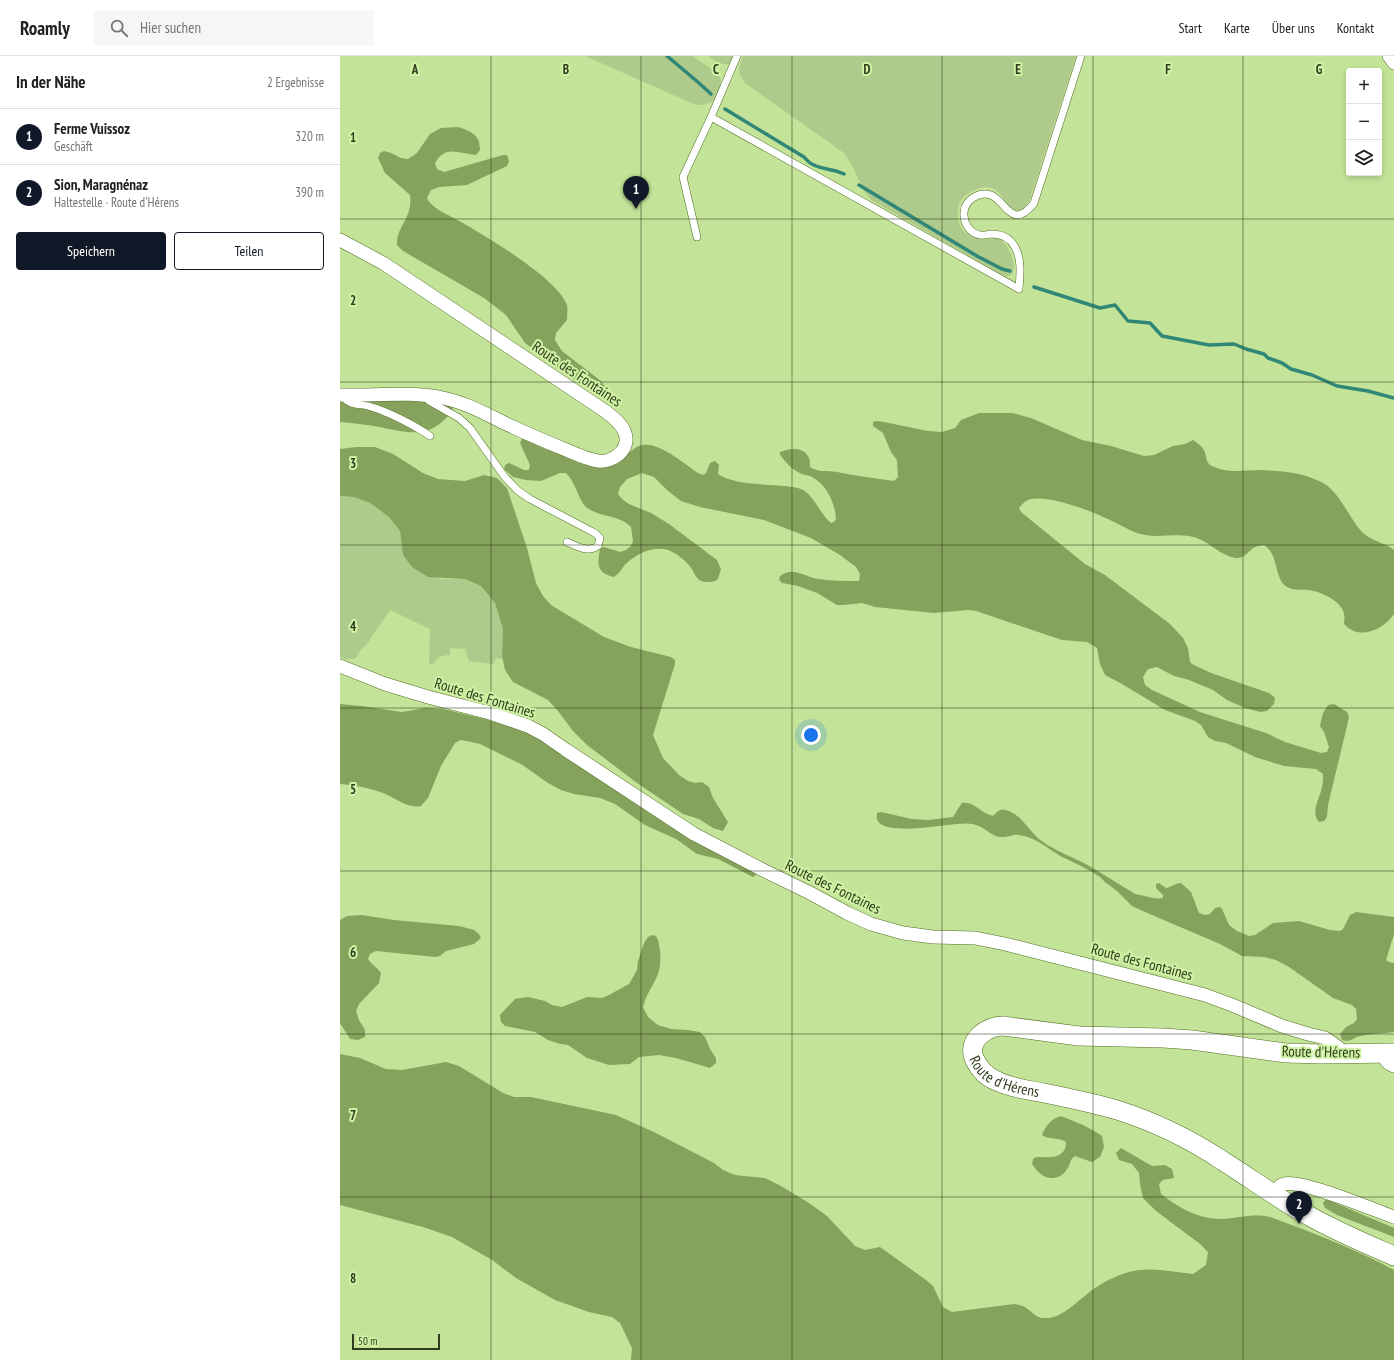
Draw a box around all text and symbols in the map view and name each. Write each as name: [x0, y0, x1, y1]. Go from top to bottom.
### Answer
search box: [94, 10, 374, 46]
text: Roamly: [20, 16, 70, 40]
icon: search: [108, 17, 130, 39]
text: Hier suchen: [140, 18, 201, 37]
text: Start: [1178, 19, 1202, 37]
text: Karte: [1224, 19, 1250, 37]
text: Über uns: [1272, 19, 1315, 37]
text: Kontakt: [1337, 19, 1374, 37]
text: A: [411, 61, 419, 78]
text: B: [563, 61, 569, 78]
text: C: [713, 61, 719, 78]
text: D: [864, 61, 871, 78]
text: E: [1015, 61, 1021, 78]
text: F: [1165, 61, 1171, 78]
text: G: [1316, 61, 1323, 78]
map controls: [1346, 68, 1382, 176]
button: +: [1346, 68, 1382, 104]
text: In der Nähe: [16, 71, 86, 93]
text: 2 Ergebnisse: [267, 74, 324, 91]
button: −: [1346, 104, 1382, 140]
text: Ferme Vuissoz: [54, 119, 130, 138]
text: 1: [26, 128, 32, 145]
text: 320 m: [295, 128, 324, 145]
text: 1: [350, 129, 356, 146]
text: Geschäft: [54, 138, 92, 155]
button: layers: [1346, 140, 1382, 176]
text: Sion, Maragnénaz: [54, 175, 148, 194]
pin: 1: [623, 176, 649, 209]
text: 2: [26, 184, 32, 201]
text: 390 m: [295, 184, 324, 201]
text: Haltestelle · Route d'Hérens: [54, 194, 179, 211]
button: Speichern: [16, 232, 166, 270]
button: Teilen: [174, 232, 324, 270]
text: 2: [350, 292, 356, 309]
street label: Route des Fontaines: [529, 337, 626, 411]
text: 3: [350, 455, 356, 472]
text: 4: [350, 618, 357, 635]
street label: Route des Fontaines: [432, 673, 538, 722]
your location: [801, 725, 821, 745]
text: 5: [350, 781, 356, 798]
street label: Route des Fontaines: [782, 855, 884, 918]
street label: Route des Fontaines: [1089, 939, 1195, 984]
text: 6: [350, 944, 356, 961]
street label: Route d'Hérens: [1282, 1041, 1360, 1062]
street label: Route d'Hérens: [965, 1052, 1041, 1101]
text: 7: [350, 1107, 356, 1124]
pin: 2: [1286, 1191, 1312, 1224]
text: 8: [350, 1270, 356, 1287]
scale bar: [352, 1332, 440, 1351]
text: 50 m: [358, 1334, 377, 1348]

